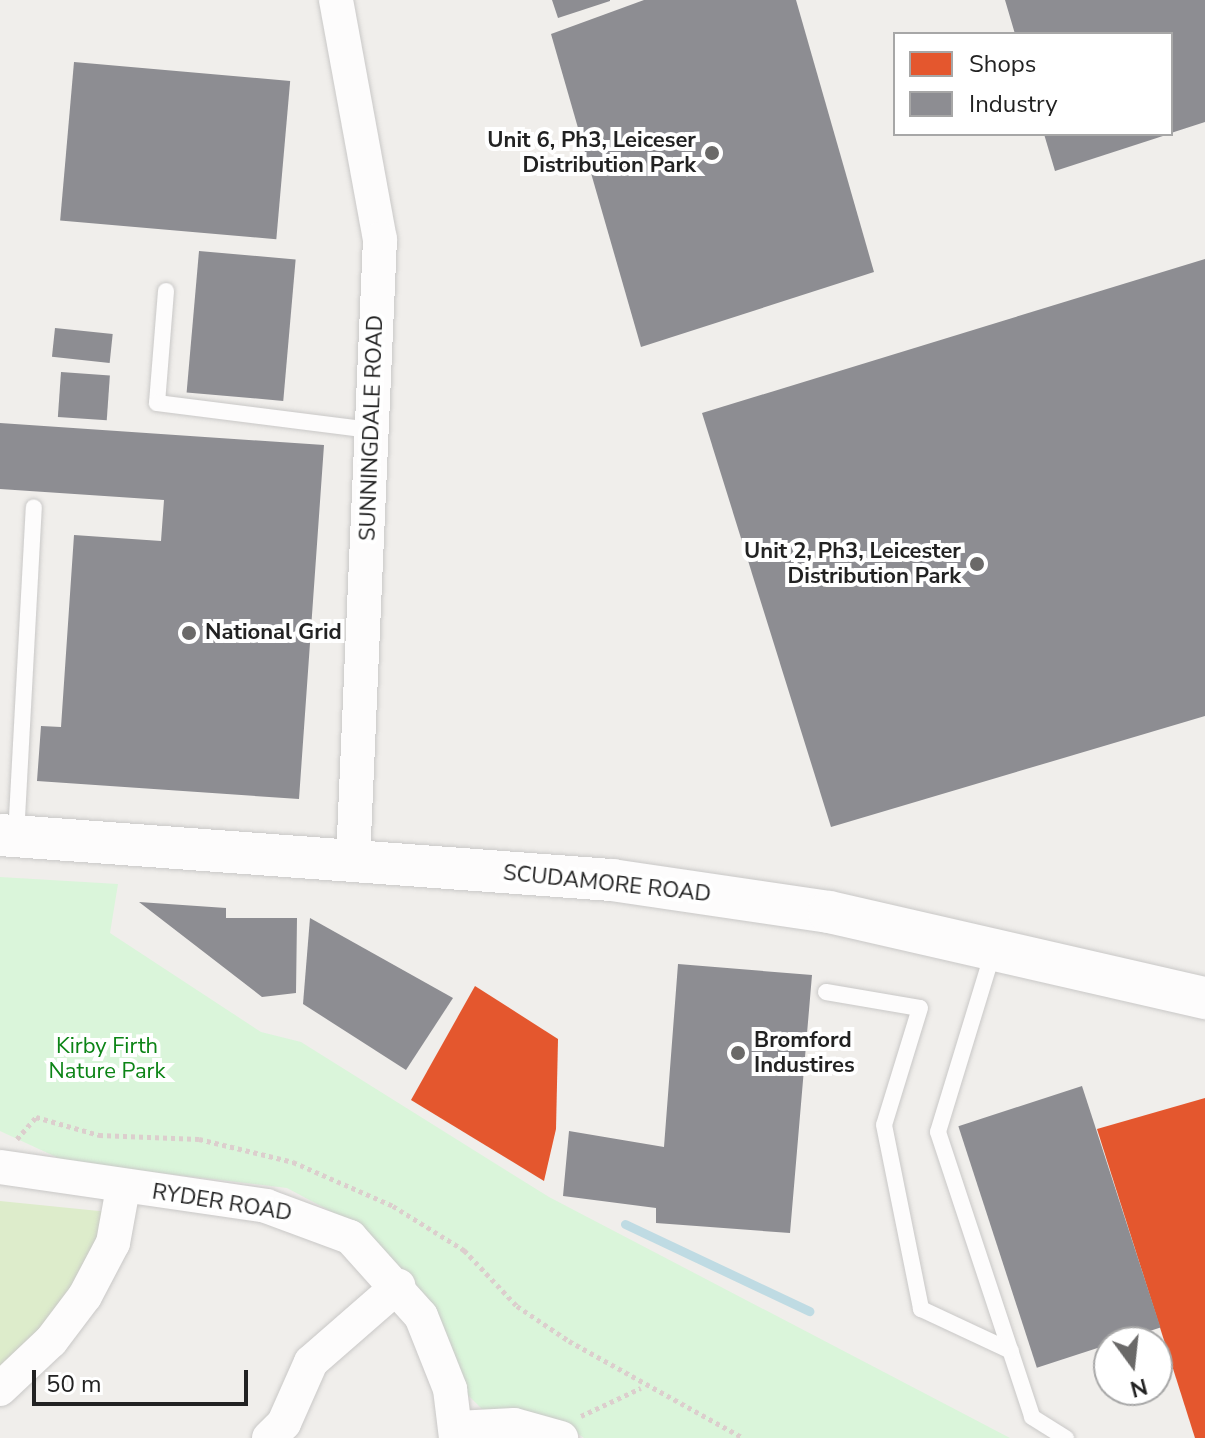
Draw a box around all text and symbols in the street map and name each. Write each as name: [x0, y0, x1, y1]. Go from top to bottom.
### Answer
legend: [893, 32, 1173, 136]
text: Shops: [969, 48, 1036, 80]
text: Industry: [969, 88, 1058, 120]
place label: Unit 6, Ph3, Leiceser Distribution Park: [487, 127, 696, 178]
marker: Unit 6, Ph3, Leiceser Distribution Park: [703, 144, 721, 162]
street label: SUNNINGDALE ROAD: [355, 315, 389, 541]
place label: Unit 2, Ph3, Leicester Distribution Park: [744, 538, 961, 590]
marker: Unit 2, Ph3, Leicester Distribution Park: [968, 555, 986, 573]
place label: National Grid: [205, 620, 342, 646]
marker: National Grid: [180, 624, 198, 642]
street label: SCUDAMORE ROAD: [502, 860, 712, 908]
place label: Bromford Industires: [754, 1027, 855, 1078]
park label: Kirby Firth Nature Park: [48, 1033, 166, 1084]
marker: Bromford Industires: [729, 1044, 747, 1062]
street label: RYDER ROAD: [150, 1179, 294, 1227]
north arrow: [1093, 1326, 1173, 1406]
scale bar: [36, 1354, 252, 1404]
text: 50 m: [46, 1368, 102, 1400]
text: N: [1127, 1371, 1151, 1404]

